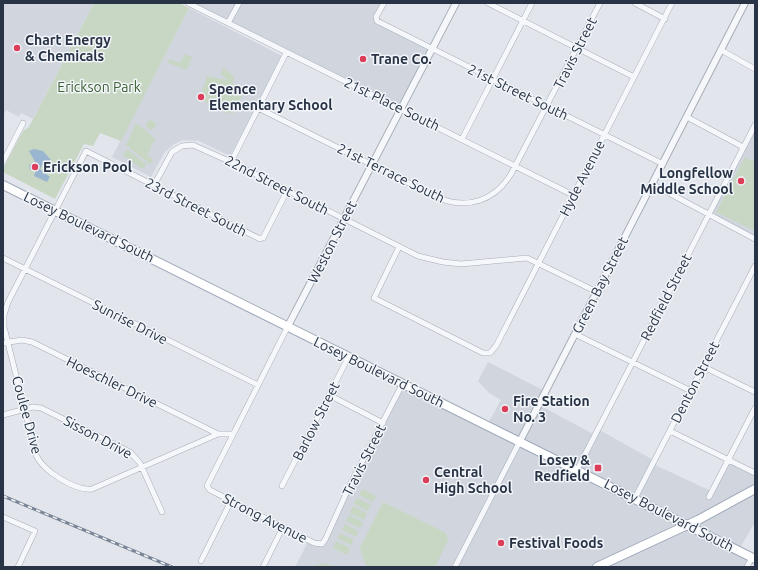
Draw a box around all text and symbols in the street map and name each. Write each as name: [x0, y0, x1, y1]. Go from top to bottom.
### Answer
street label: Travis Street: [550, 14, 600, 92]
place label: Chart Energy & Chemicals: [25, 32, 111, 64]
marker: Chart Energy & Chemicals: [12, 43, 22, 53]
place label: Trane Co.: [371, 51, 432, 67]
marker: Trane Co.: [358, 54, 368, 64]
street label: 21st Street South: [465, 61, 571, 123]
street label: 21st Place South: [342, 74, 442, 134]
park label: Erickson Park: [57, 79, 141, 95]
place label: Spence Elementary School: [209, 81, 332, 113]
marker: Spence Elementary School: [196, 92, 206, 102]
street label: Hyde Avenue: [556, 137, 608, 219]
street label: 21st Terrace South: [335, 140, 447, 206]
street label: 22nd Street South: [222, 152, 332, 218]
place label: Erickson Pool: [43, 159, 132, 175]
marker: Erickson Pool: [30, 162, 40, 172]
place label: Longfellow Middle School: [640, 165, 733, 197]
street label: 23rd Street South: [143, 174, 249, 240]
marker: Longfellow Middle School: [736, 176, 746, 186]
street label: Losey Boulevard South: [21, 188, 157, 266]
street label: Weston Street: [304, 198, 360, 286]
street label: Green Bay Street: [569, 234, 631, 336]
street label: Redfield Street: [637, 251, 695, 343]
street label: Sunrise Drive: [90, 296, 170, 348]
street label: Losey Boulevard South: [311, 333, 447, 411]
street label: Denton Street: [668, 338, 723, 426]
street label: Hoeschler Drive: [64, 353, 160, 411]
street label: Coulee Drive: [9, 374, 45, 456]
street label: Barlow Street: [289, 378, 343, 463]
place label: Fire Station No. 3: [513, 393, 590, 425]
marker: Fire Station No. 3: [500, 404, 510, 414]
street label: Sisson Drive: [61, 412, 135, 462]
street label: Travis Street: [339, 421, 389, 499]
place label: Losey & Redfield: [534, 452, 590, 484]
marker: Losey & Redfield: [593, 463, 603, 473]
place label: Central High School: [434, 464, 512, 496]
marker: Central High School: [421, 475, 431, 485]
street label: Losey Boulevard South: [602, 475, 736, 555]
street label: Strong Avenue: [220, 490, 310, 546]
place label: Festival Foods: [509, 535, 604, 551]
marker: Festival Foods: [496, 538, 506, 548]

